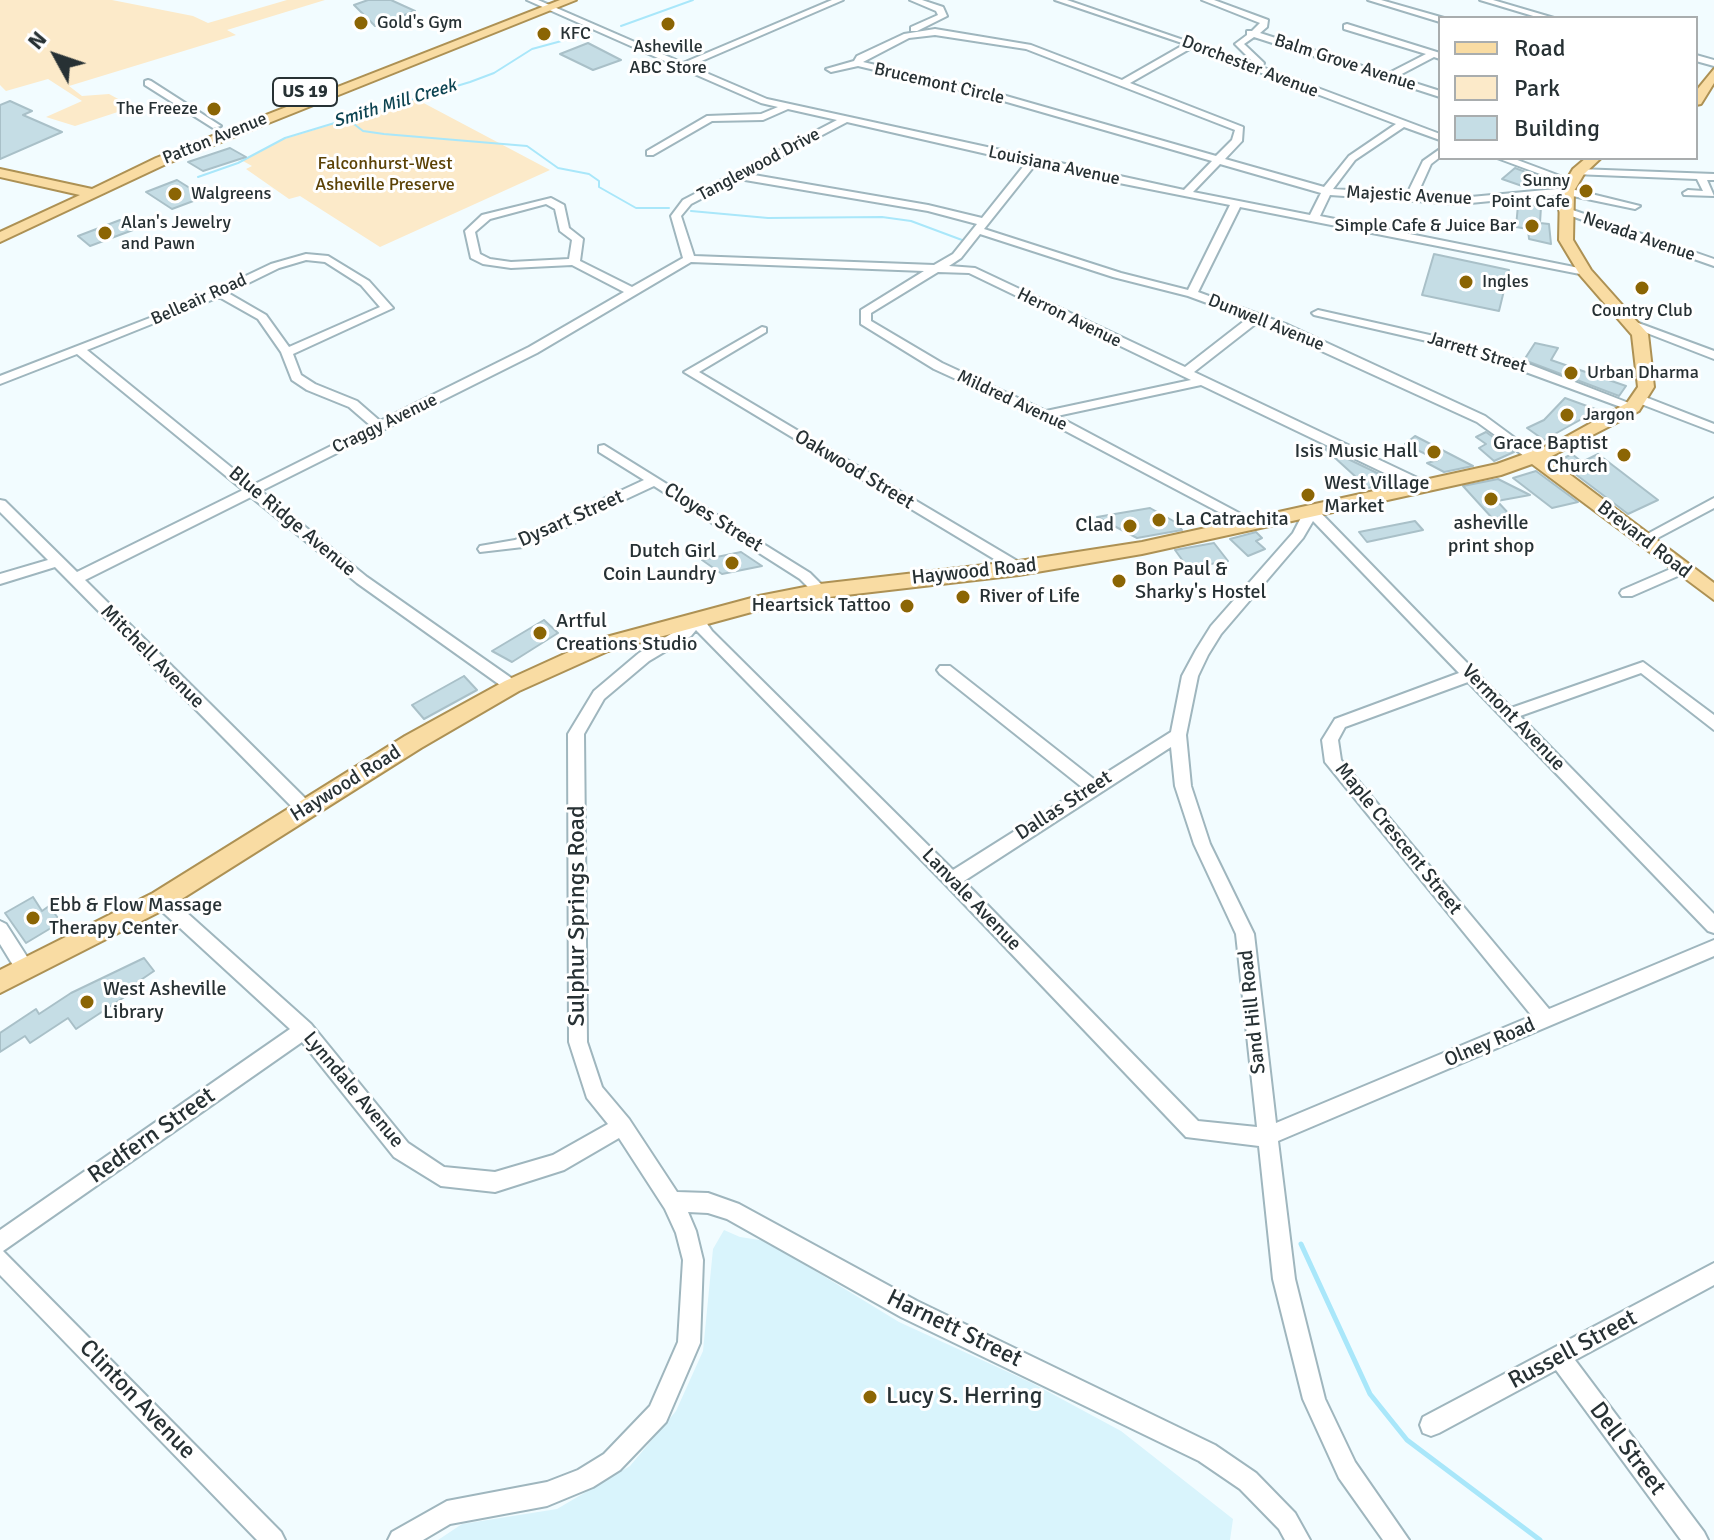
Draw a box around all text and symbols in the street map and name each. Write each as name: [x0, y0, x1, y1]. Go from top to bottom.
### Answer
place label: Gold's Gym: [377, 12, 462, 34]
marker: Gold's Gym: [352, 14, 370, 32]
marker: Asheville ABC Store: [659, 15, 677, 33]
north arrow: [16, 16, 96, 96]
legend: [1438, 16, 1698, 160]
place label: KFC: [560, 23, 591, 45]
marker: KFC: [535, 25, 553, 43]
text: N: [22, 26, 52, 55]
street label: Balm Grove Avenue: [1271, 30, 1419, 96]
street label: Dorchester Avenue: [1179, 31, 1321, 103]
text: Road: [1514, 33, 1565, 63]
place label: Asheville ABC Store: [629, 36, 707, 78]
street label: Brucemont Circle: [872, 59, 1006, 109]
text: Park: [1514, 73, 1560, 103]
water label: Smith Mill Creek: [331, 75, 459, 133]
road number: US 19: [273, 78, 337, 106]
place label: The Freeze: [116, 98, 198, 120]
marker: The Freeze: [205, 100, 223, 118]
street label: Patton Avenue: [160, 108, 270, 170]
text: Building: [1514, 113, 1600, 143]
street label: Tanglewood Drive: [694, 124, 824, 206]
street label: Louisiana Avenue: [986, 141, 1122, 191]
park label: Falconhurst-West Asheville Preserve: [315, 153, 455, 196]
place label: Sunny Point Cafe: [1491, 170, 1570, 212]
street label: Majestic Avenue: [1346, 182, 1472, 210]
marker: Sunny Point Cafe: [1577, 182, 1595, 200]
place label: Walgreens: [191, 183, 271, 205]
marker: Walgreens: [166, 185, 184, 203]
street label: Nevada Avenue: [1580, 208, 1698, 266]
place label: Alan's Jewelry and Pawn: [121, 212, 231, 254]
place label: Simple Cafe & Juice Bar: [1335, 215, 1516, 237]
marker: Simple Cafe & Juice Bar: [1523, 217, 1541, 235]
marker: Alan's Jewelry and Pawn: [96, 224, 114, 242]
street label: Belleair Road: [148, 269, 250, 331]
place label: Ingles: [1482, 271, 1529, 293]
marker: Ingles: [1457, 273, 1475, 291]
marker: Country Club: [1633, 279, 1651, 297]
street label: Herron Avenue: [1013, 283, 1125, 353]
street label: Dunwell Avenue: [1205, 290, 1327, 356]
place label: Country Club: [1592, 300, 1692, 322]
street label: Jarrett Street: [1425, 328, 1529, 378]
place label: Urban Dharma: [1587, 362, 1699, 384]
marker: Urban Dharma: [1562, 364, 1580, 382]
street label: Mildred Avenue: [953, 366, 1071, 436]
street label: Craggy Avenue: [329, 389, 441, 459]
place label: Jargon: [1583, 404, 1635, 426]
marker: Jargon: [1558, 406, 1576, 424]
street label: Oakwood Street: [790, 425, 918, 515]
place label: Grace Baptist Church: [1493, 432, 1608, 479]
place label: Isis Music Hall: [1294, 440, 1418, 464]
marker: Isis Music Hall: [1425, 443, 1443, 461]
marker: Grace Baptist Church: [1615, 446, 1633, 464]
street label: Blue Ridge Avenue: [224, 462, 360, 582]
place label: West Village Market: [1324, 472, 1429, 519]
street label: Cloyes Street: [659, 478, 767, 558]
street label: Dysart Street: [515, 485, 627, 553]
marker: West Village Market: [1299, 486, 1317, 504]
marker: asheville print shop: [1482, 490, 1500, 508]
street label: Brevard Road: [1592, 496, 1696, 584]
place label: La Catrachita: [1175, 508, 1289, 532]
marker: La Catrachita: [1150, 511, 1168, 529]
place label: asheville print shop: [1448, 512, 1534, 559]
place label: Clad: [1075, 514, 1114, 538]
marker: Clad: [1121, 517, 1139, 535]
place label: Dutch Girl Coin Laundry: [603, 540, 716, 587]
marker: Dutch Girl Coin Laundry: [723, 554, 741, 572]
street label: Haywood Road: [910, 554, 1038, 590]
place label: Bon Paul & Sharky's Hostel: [1135, 558, 1266, 605]
marker: Bon Paul & Sharky's Hostel: [1110, 572, 1128, 590]
place label: River of Life: [979, 585, 1080, 609]
marker: River of Life: [954, 588, 972, 606]
place label: Heartsick Tattoo: [752, 594, 891, 618]
marker: Heartsick Tattoo: [898, 597, 916, 615]
street label: Mitchell Avenue: [95, 600, 209, 714]
place label: Artful Creations Studio: [556, 610, 697, 657]
marker: Artful Creations Studio: [531, 624, 549, 642]
street label: Vermont Avenue: [1456, 660, 1570, 776]
street label: Haywood Road: [286, 741, 406, 827]
street label: Maple Crescent Street: [1329, 758, 1467, 920]
street label: Dallas Street: [1011, 766, 1117, 846]
street label: Sulphur Springs Road: [564, 805, 592, 1027]
street label: Lanvale Avenue: [916, 844, 1026, 956]
place label: Ebb & Flow Massage Therapy Center: [49, 894, 222, 941]
marker: Ebb & Flow Massage Therapy Center: [24, 909, 42, 927]
street label: Sand Hill Road: [1235, 949, 1271, 1075]
place label: West Asheville Library: [103, 978, 227, 1025]
marker: West Asheville Library: [78, 993, 96, 1011]
street label: Olney Road: [1441, 1013, 1539, 1073]
street label: Lynndale Avenue: [298, 1027, 408, 1153]
street label: Redfern Street: [83, 1082, 221, 1190]
street label: Harnett Street: [882, 1284, 1026, 1374]
street label: Russell Street: [1504, 1304, 1642, 1396]
street label: Clinton Avenue: [73, 1334, 201, 1466]
place label: Lucy S. Herring: [886, 1383, 1042, 1411]
marker: Lucy S. Herring: [861, 1388, 879, 1406]
street label: Dell Street: [1583, 1397, 1671, 1501]

